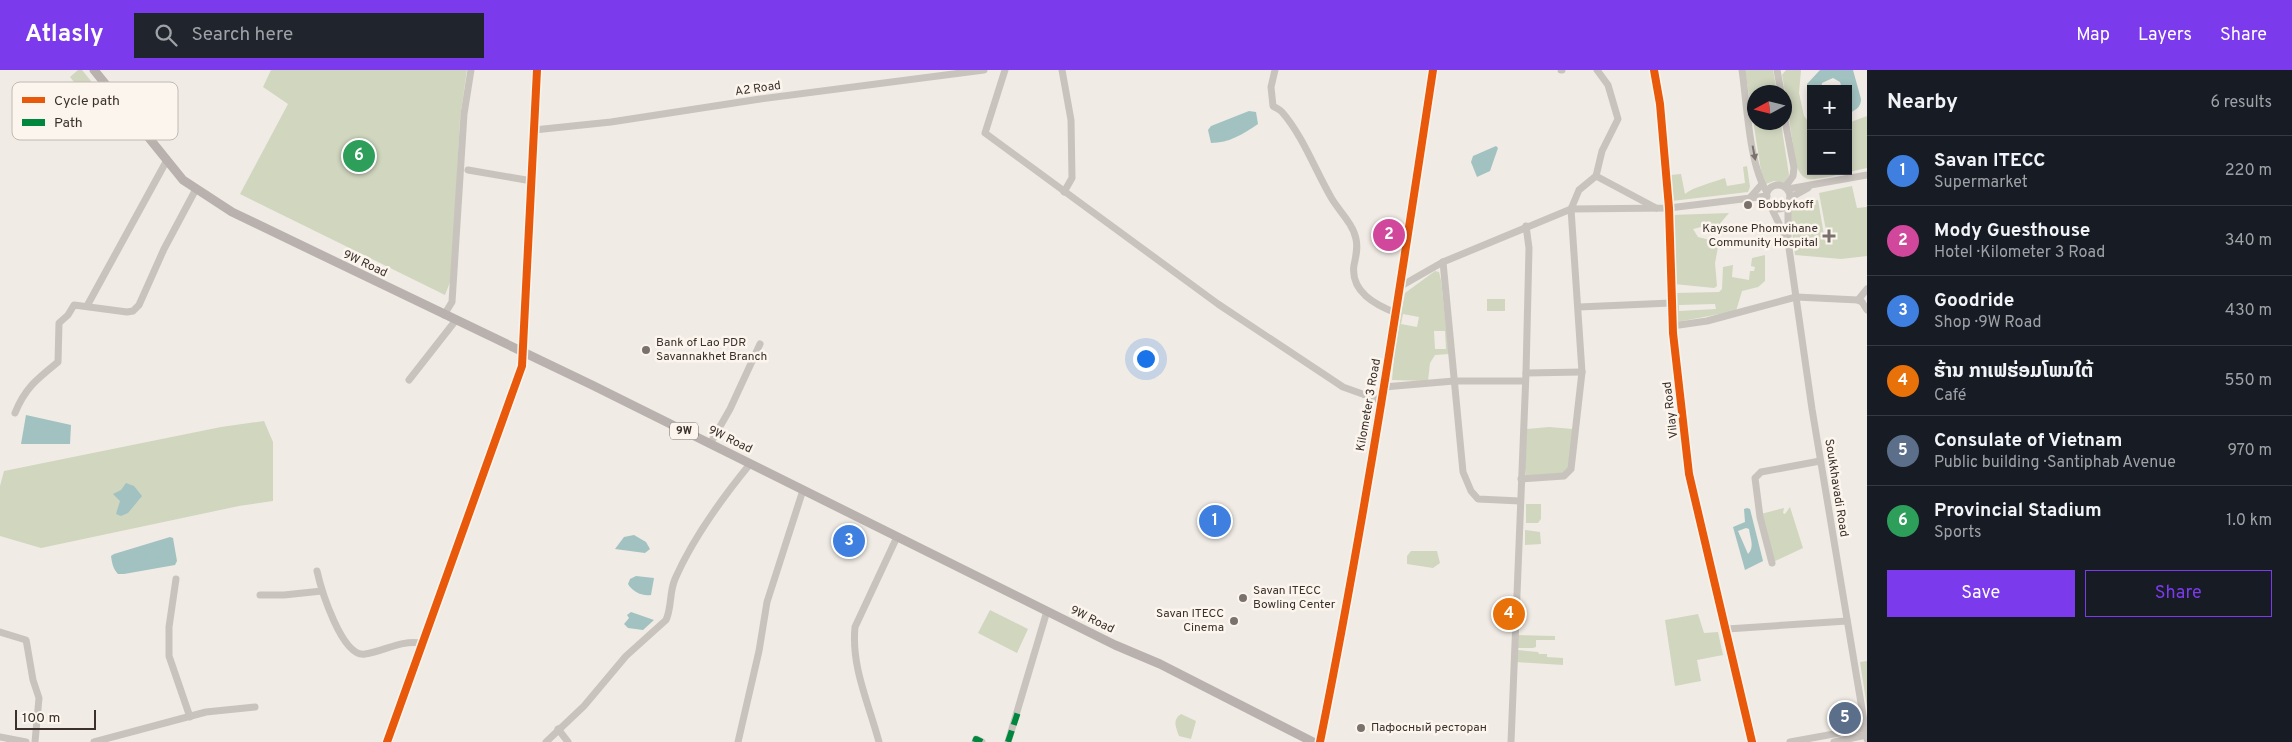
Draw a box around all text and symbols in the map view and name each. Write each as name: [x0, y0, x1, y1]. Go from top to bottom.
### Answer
search box: [134, 13, 484, 58]
text: Atlasly: [25, 20, 104, 50]
icon: search: [152, 21, 180, 49]
text: Search here: [192, 23, 293, 47]
text: Map: [2076, 24, 2110, 47]
text: Layers: [2138, 24, 2192, 47]
text: Share: [2220, 24, 2267, 47]
street label: A2 Road: [734, 78, 782, 100]
legend: [12, 82, 178, 140]
north arrow: [1747, 85, 1792, 130]
map controls: [1807, 85, 1852, 175]
button: +: [1807, 85, 1852, 130]
text: Nearby: [1887, 89, 1958, 116]
text: Cycle path: [54, 93, 120, 110]
text: 6 results: [2210, 93, 2272, 113]
text: Path: [54, 115, 83, 132]
button: −: [1807, 130, 1852, 175]
pin: 6: [343, 137, 375, 175]
one-way arrow: [1751, 145, 1759, 161]
text: Savan ITECC: [1934, 149, 2045, 173]
text: 1: [1900, 161, 1906, 181]
text: 220 m: [2225, 161, 2272, 181]
text: Supermarket: [1934, 173, 2028, 193]
place label: Bobbykoff: [1758, 197, 1813, 213]
marker: Bobbykoff: [1742, 199, 1754, 211]
pin: 2: [1373, 216, 1405, 254]
text: Mody Guesthouse: [1934, 219, 2090, 243]
place label: Kaysone Phomvihane Community Hospital: [1702, 221, 1818, 251]
marker: Kaysone Phomvihane Community Hospital: [1822, 229, 1836, 243]
text: 2: [1898, 231, 1908, 251]
text: 340 m: [2225, 231, 2272, 251]
text: Hotel · Kilometer 3 Road: [1934, 243, 2105, 263]
street label: 9W Road: [340, 247, 390, 281]
text: Goodride: [1934, 289, 2014, 313]
text: 3: [1898, 301, 1908, 321]
text: 430 m: [2225, 301, 2272, 321]
text: Shop · 9W Road: [1934, 313, 2041, 333]
place label: Bank of Lao PDR Savannakhet Branch: [656, 335, 767, 365]
marker: Bank of Lao PDR Savannakhet Branch: [640, 344, 652, 356]
your location: [1133, 346, 1159, 372]
street label: Kilometer 3 Road: [1353, 357, 1385, 453]
text: ຮ້ານ ກາເຟຮ່ອມໂພນໃຕ້: [1934, 360, 2093, 384]
text: 4: [1898, 371, 1908, 391]
text: 550 m: [2225, 371, 2272, 391]
street label: Vilay Road: [1660, 381, 1682, 439]
text: Café: [1934, 386, 1966, 406]
road number: 9W: [670, 422, 698, 440]
street label: 9W Road: [705, 422, 755, 458]
text: Consulate of Vietnam: [1934, 429, 2122, 453]
street label: Soukkhavadi Road: [1820, 438, 1852, 538]
text: 5: [1898, 441, 1908, 461]
text: 970 m: [2227, 441, 2272, 461]
text: Public building · Santiphab Avenue: [1934, 453, 2176, 473]
text: Provincial Stadium: [1934, 499, 2102, 523]
pin: 1: [1199, 502, 1231, 540]
text: 6: [1898, 511, 1908, 531]
text: 1.0 km: [2226, 511, 2272, 531]
pin: 3: [833, 522, 865, 560]
text: Sports: [1934, 523, 1982, 543]
button: Save: [1887, 570, 2075, 617]
button: Share: [2085, 570, 2272, 617]
place label: Savan ITECC Bowling Center: [1253, 583, 1336, 613]
marker: Savan ITECC Bowling Center: [1237, 592, 1249, 604]
pin: 4: [1493, 595, 1525, 633]
street label: 9W Road: [1067, 602, 1117, 638]
place label: Savan ITECC Cinema: [1156, 606, 1224, 636]
marker: Savan ITECC Cinema: [1228, 615, 1240, 627]
pin: 5: [1829, 699, 1861, 737]
scale bar: [15, 707, 96, 730]
text: 100 m: [22, 710, 60, 727]
place label: Пафосный ресторан: [1371, 720, 1487, 736]
marker: Пафосный ресторан: [1355, 722, 1367, 734]

